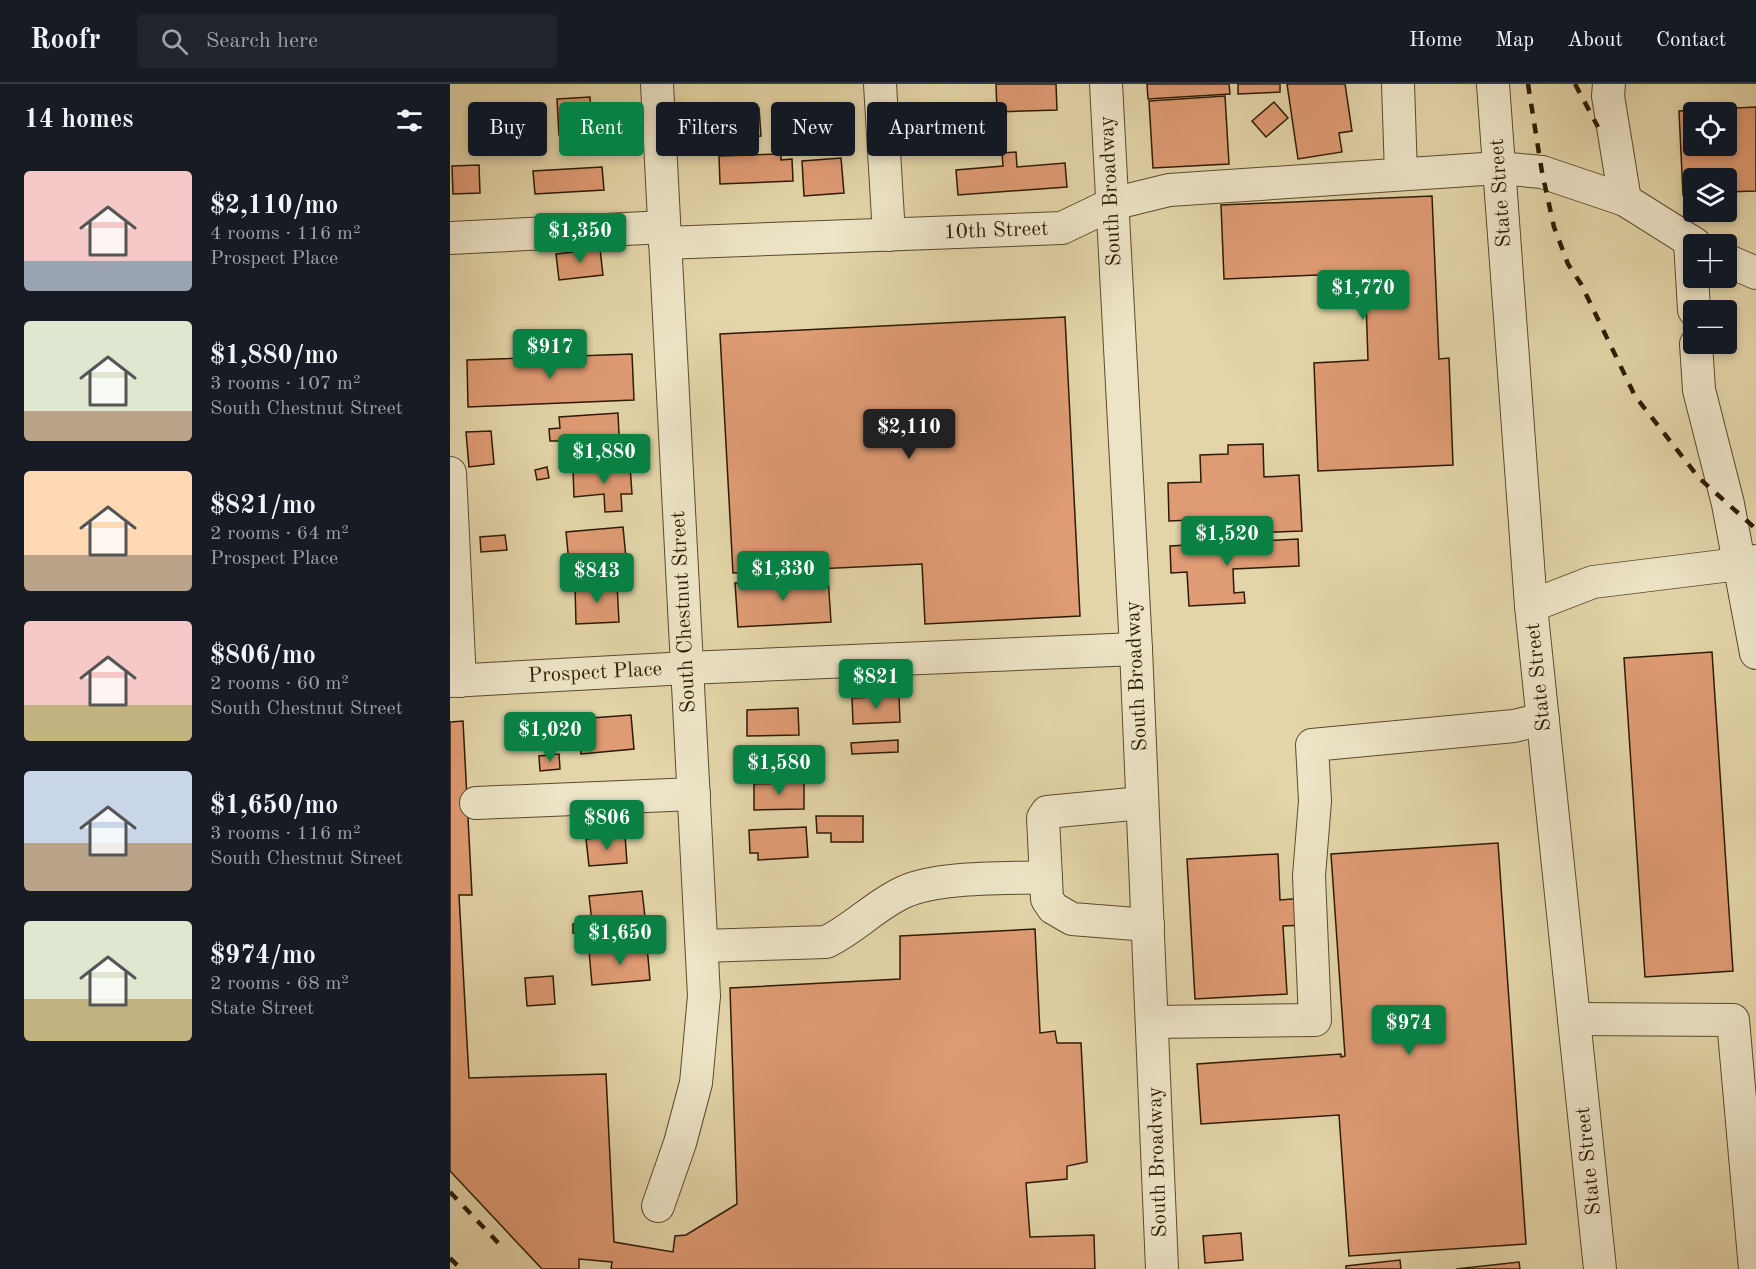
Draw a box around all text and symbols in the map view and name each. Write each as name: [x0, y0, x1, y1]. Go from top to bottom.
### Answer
search box: [137, 14, 557, 68]
icon: search: [158, 25, 191, 58]
text: Roofr: [30, 27, 101, 55]
text: Search here: [206, 30, 318, 52]
text: Home: [1409, 30, 1462, 51]
text: Map: [1495, 30, 1534, 51]
text: About: [1567, 30, 1623, 51]
text: Contact: [1656, 30, 1726, 51]
chip: Buy: [468, 102, 547, 156]
chip: Rent: [559, 102, 644, 156]
chip: Filters: [656, 102, 759, 156]
chip: New: [771, 102, 855, 156]
chip: Apartment: [867, 102, 1007, 156]
map controls: [1683, 102, 1737, 354]
button: locate: [1683, 102, 1737, 156]
icon: filters: [393, 104, 426, 137]
text: 14 homes: [24, 107, 133, 133]
street label: South Broadway: [1097, 115, 1125, 267]
street label: State Street: [1487, 138, 1515, 248]
button: layers: [1683, 168, 1737, 222]
text: $2,110/mo: [210, 193, 338, 219]
icon: home: [72, 195, 144, 267]
pin: $1,350: [531, 213, 629, 264]
street label: 10th Street: [943, 219, 1049, 243]
text: $1,350: [548, 222, 612, 242]
text: 4 rooms · 116 m²: [210, 224, 360, 244]
button: +: [1683, 234, 1737, 288]
text: Prospect Place: [210, 249, 338, 269]
pin: $1,770: [1314, 270, 1412, 321]
text: $1,770: [1331, 279, 1395, 299]
button: −: [1683, 300, 1737, 354]
pin: $917: [514, 329, 586, 380]
text: $917: [527, 338, 573, 358]
text: $1,880/mo: [210, 343, 338, 369]
icon: home: [72, 345, 144, 417]
text: 3 rooms · 107 m²: [210, 374, 360, 394]
text: South Chestnut Street: [210, 399, 403, 419]
pin: $2,110: [860, 409, 958, 460]
text: $2,110: [877, 418, 941, 438]
pin: $1,880: [555, 434, 653, 485]
text: $1,880: [572, 443, 636, 463]
text: $821/mo: [210, 493, 316, 519]
icon: home: [72, 495, 144, 567]
street label: South Chestnut Street: [668, 510, 700, 714]
pin: $1,520: [1178, 516, 1276, 567]
text: 2 rooms · 64 m²: [210, 524, 349, 544]
text: $1,520: [1195, 525, 1259, 545]
text: Prospect Place: [210, 549, 338, 569]
pin: $1,330: [734, 551, 832, 602]
pin: $843: [561, 553, 633, 604]
text: $1,330: [751, 560, 815, 580]
text: $843: [574, 562, 620, 582]
street label: South Broadway: [1123, 600, 1151, 752]
street label: State Street: [1523, 622, 1555, 732]
text: $806/mo: [210, 643, 316, 669]
icon: home: [72, 645, 144, 717]
street label: Prospect Place: [527, 659, 663, 687]
pin: $821: [840, 659, 912, 710]
text: $821: [853, 668, 899, 688]
text: 2 rooms · 60 m²: [210, 674, 349, 694]
text: South Chestnut Street: [210, 699, 403, 719]
pin: $1,020: [501, 712, 599, 763]
text: $1,020: [518, 721, 582, 741]
pin: $1,580: [730, 745, 828, 796]
text: $1,580: [747, 754, 811, 774]
text: $1,650/mo: [210, 793, 338, 819]
icon: home: [72, 795, 144, 867]
pin: $806: [571, 800, 643, 851]
text: $806: [584, 809, 630, 829]
text: 3 rooms · 116 m²: [210, 824, 360, 844]
text: South Chestnut Street: [210, 849, 403, 869]
pin: $1,650: [571, 915, 669, 966]
text: $1,650: [588, 924, 652, 944]
text: $974/mo: [210, 943, 316, 969]
icon: home: [72, 945, 144, 1017]
text: 2 rooms · 68 m²: [210, 974, 349, 994]
text: State Street: [210, 999, 314, 1019]
pin: $974: [1373, 1005, 1445, 1056]
text: $974: [1386, 1014, 1432, 1034]
street label: South Broadway: [1145, 1086, 1171, 1238]
street label: State Street: [1573, 1106, 1605, 1216]

